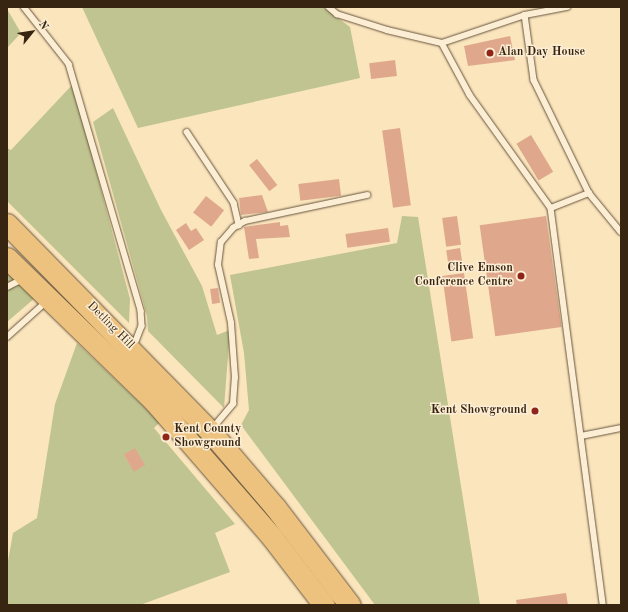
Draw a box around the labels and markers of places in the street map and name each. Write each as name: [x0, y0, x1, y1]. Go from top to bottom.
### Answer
place label: Alan Day House: [498, 46, 585, 60]
marker: Alan Day House: [485, 48, 495, 58]
place label: Clive Emson Conference Centre: [415, 262, 513, 290]
marker: Clive Emson Conference Centre: [516, 271, 526, 281]
place label: Kent Showground: [431, 404, 527, 418]
marker: Kent Showground: [530, 406, 540, 416]
place label: Kent County Showground: [174, 423, 241, 451]
marker: Kent County Showground: [161, 432, 171, 442]

